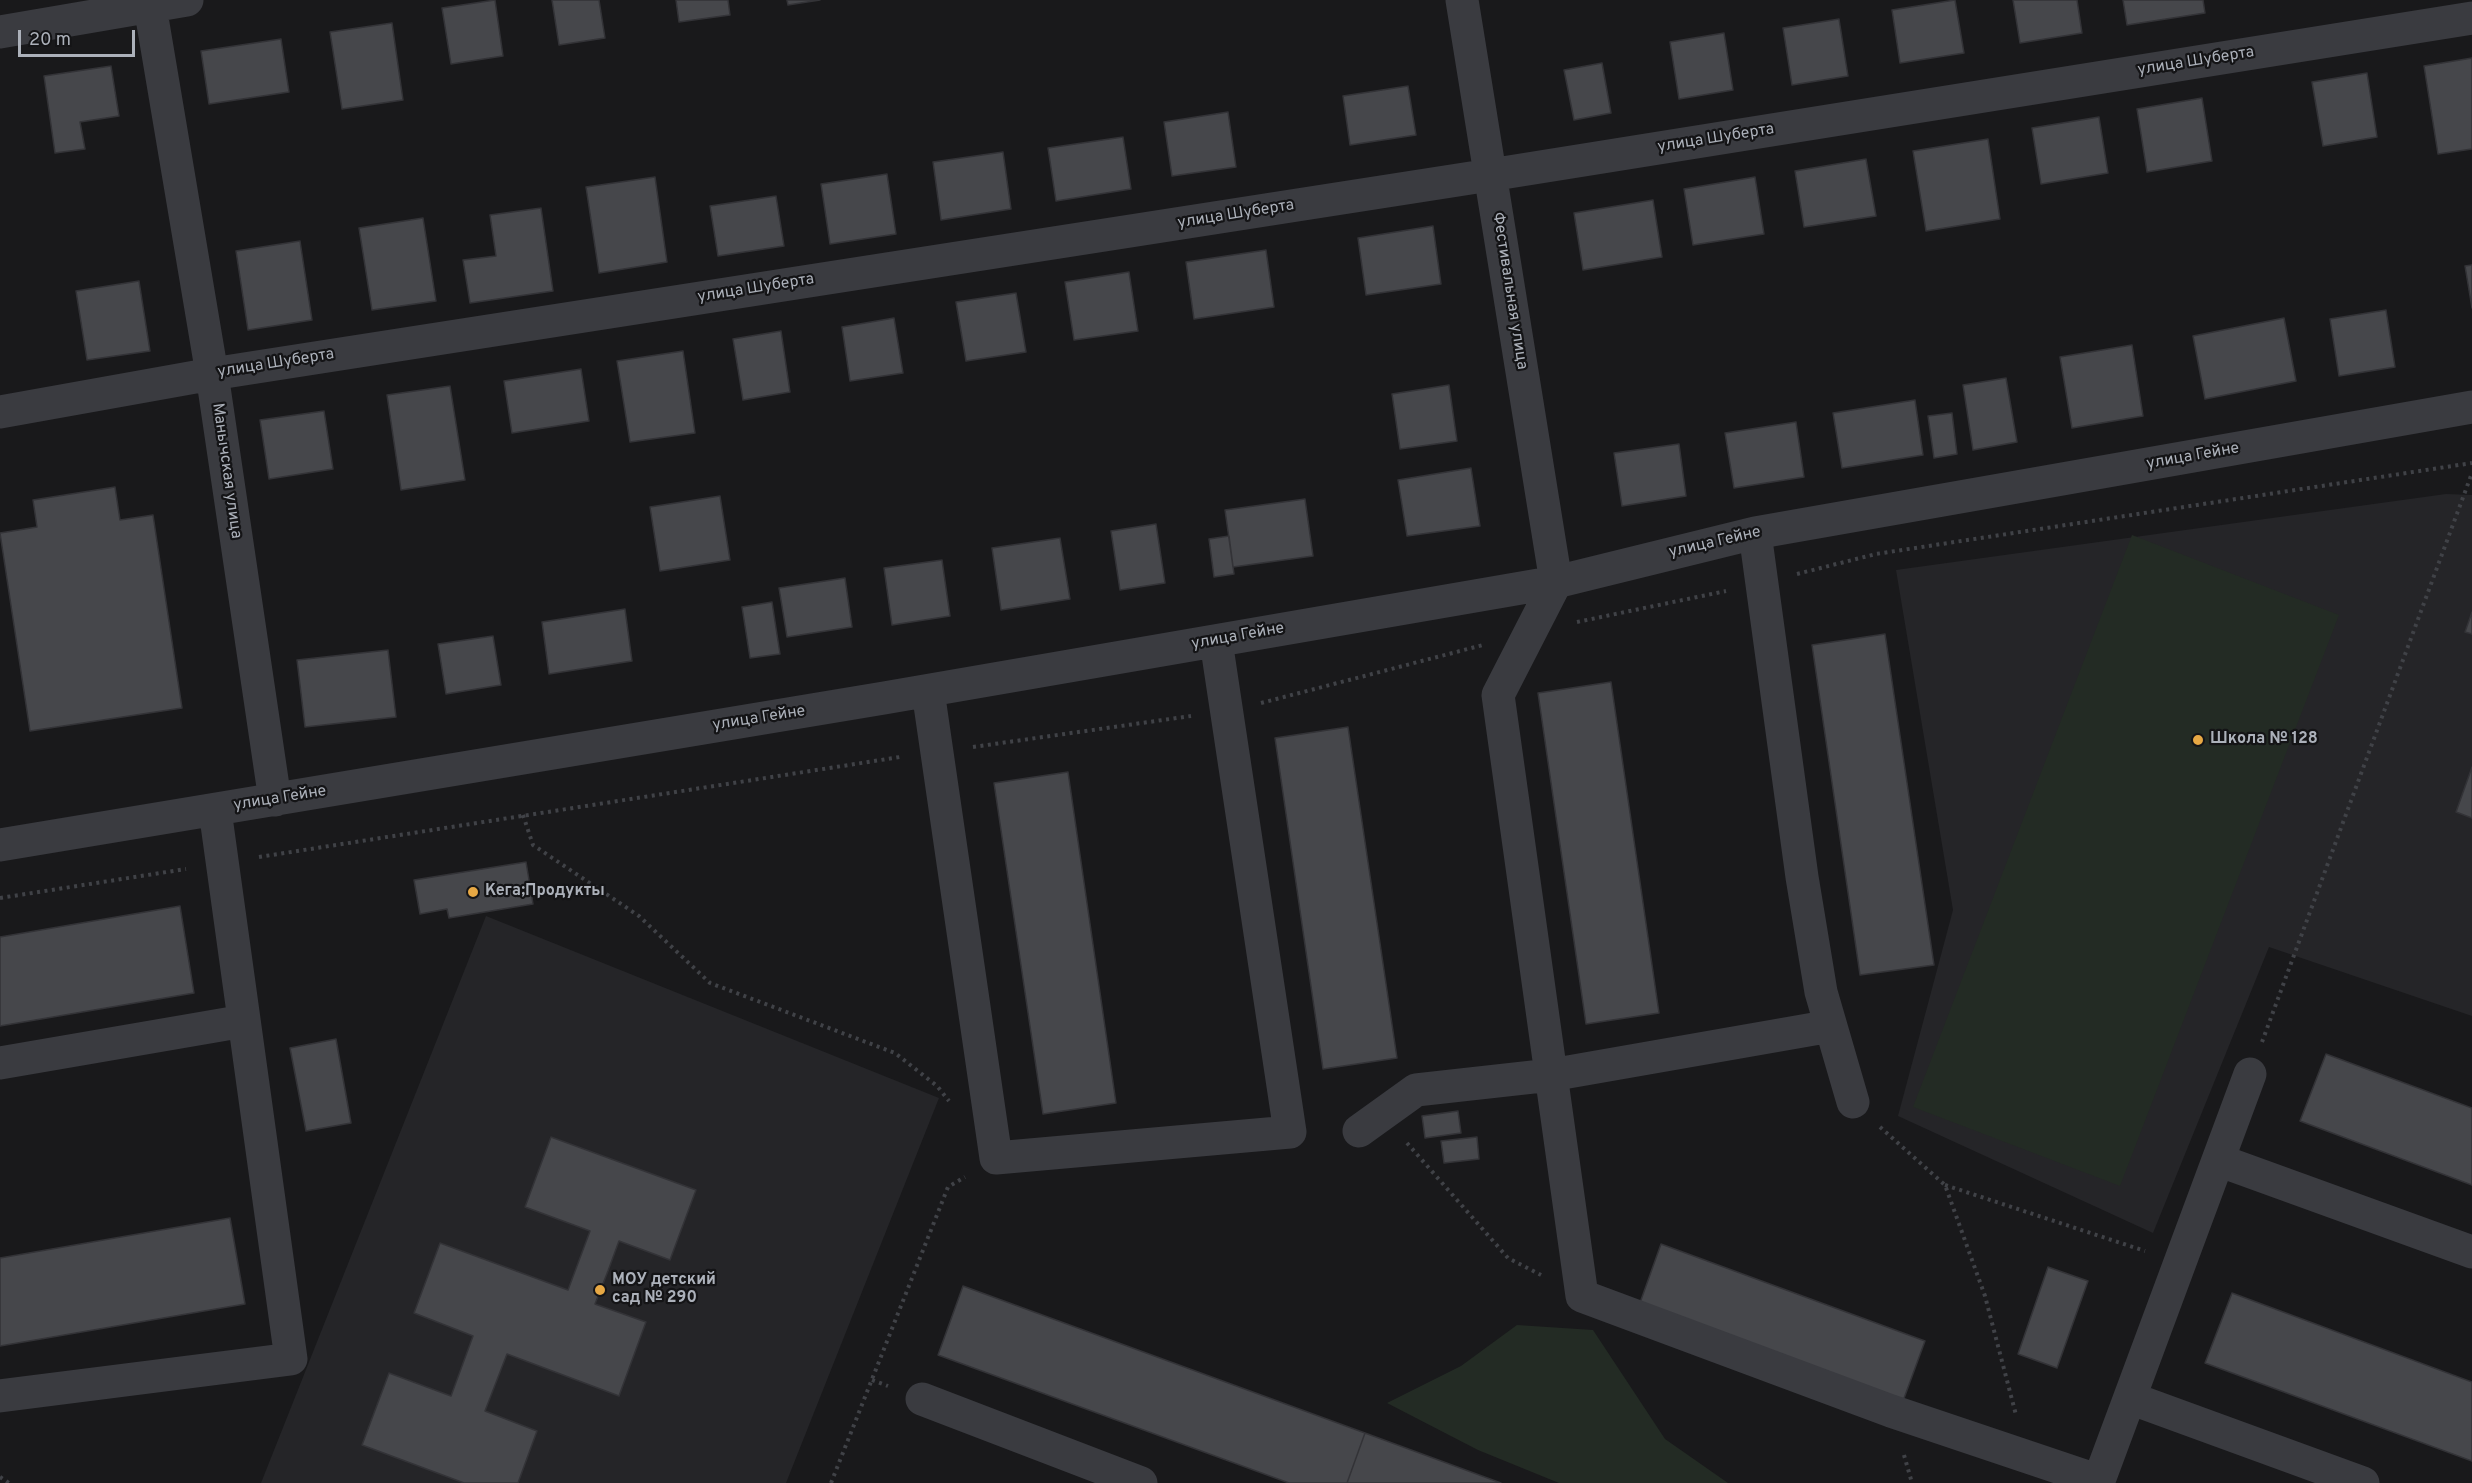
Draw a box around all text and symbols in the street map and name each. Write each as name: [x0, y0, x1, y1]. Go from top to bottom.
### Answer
scale bar: [21, 18, 138, 56]
text: 20 m: [29, 29, 71, 52]
street label: улица Шуберта: [2136, 43, 2256, 81]
street label: улица Шуберта: [1656, 120, 1776, 158]
street label: улица Шуберта: [1176, 196, 1296, 234]
street label: Фестивальная улица: [1487, 211, 1531, 371]
street label: улица Шуберта: [696, 270, 816, 308]
street label: улица Шуберта: [216, 345, 336, 383]
street label: Манычская улица: [207, 402, 245, 540]
street label: улица Гейне: [2145, 439, 2241, 475]
street label: улица Гейне: [1667, 523, 1763, 563]
street label: улица Гейне: [1190, 619, 1286, 655]
street label: улица Гейне: [711, 702, 807, 736]
place label: Школа № 128: [2210, 730, 2318, 750]
marker: Школа № 128: [2191, 733, 2205, 747]
street label: улица Гейне: [232, 782, 328, 816]
place label: Кега;Продукты: [485, 882, 605, 902]
marker: Кега;Продукты: [466, 885, 480, 899]
place label: МОУ детский сад № 290: [612, 1271, 716, 1309]
marker: МОУ детский сад № 290: [593, 1283, 607, 1297]

